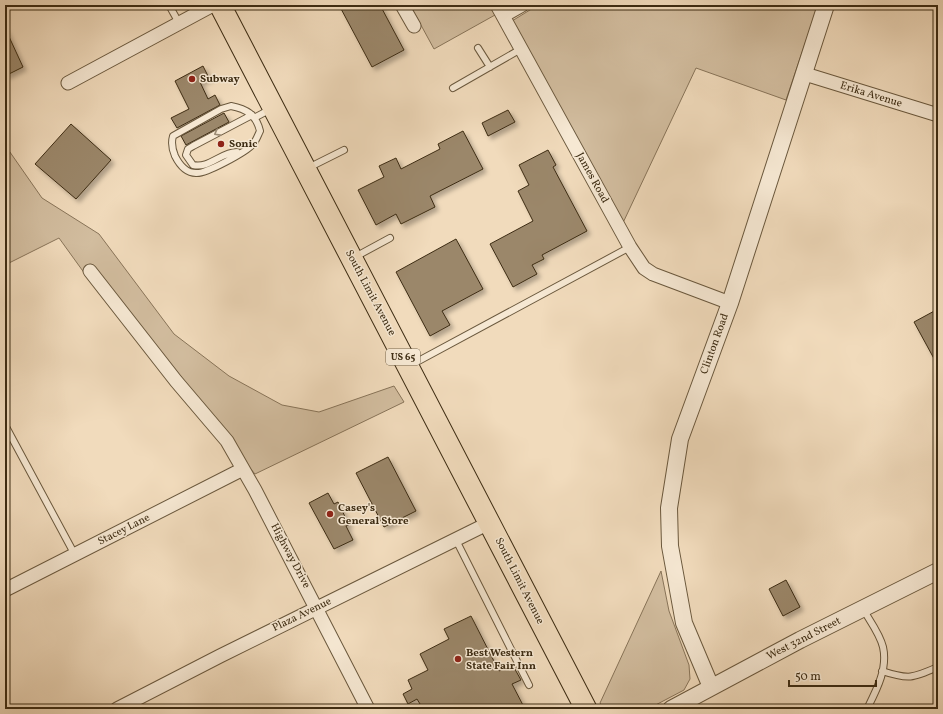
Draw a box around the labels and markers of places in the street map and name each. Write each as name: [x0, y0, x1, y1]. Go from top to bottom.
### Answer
place label: Subway: [200, 72, 240, 87]
marker: Subway: [187, 74, 197, 84]
place label: Sonic: [229, 137, 257, 152]
marker: Sonic: [216, 139, 226, 149]
place label: Casey's General Store: [338, 501, 409, 529]
marker: Casey's General Store: [325, 509, 335, 519]
place label: Best Western State Fair Inn: [466, 646, 536, 674]
marker: Best Western State Fair Inn: [453, 654, 463, 664]

